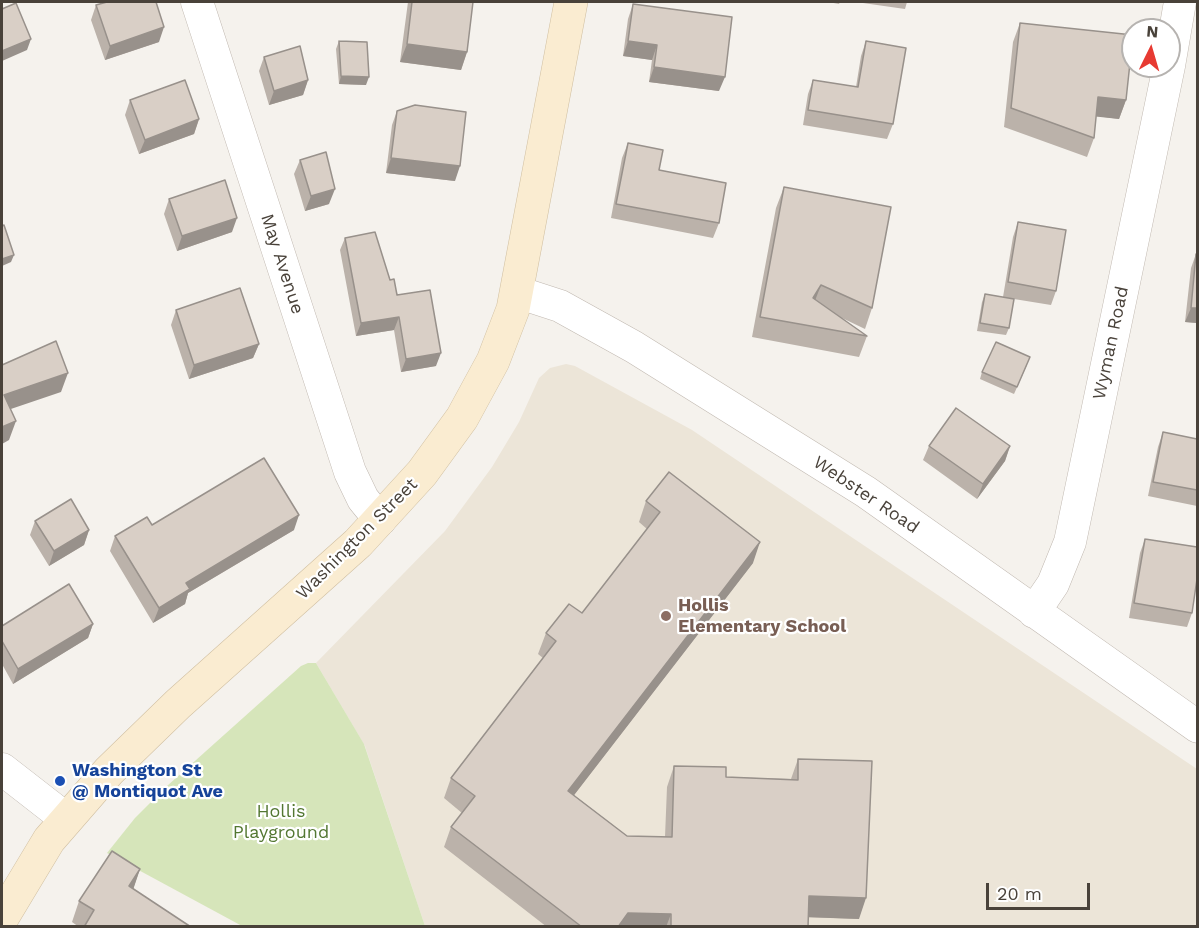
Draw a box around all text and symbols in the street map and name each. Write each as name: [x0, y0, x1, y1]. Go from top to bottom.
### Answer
north arrow: [1121, 18, 1181, 78]
text: N: [1146, 22, 1159, 42]
street label: May Avenue: [256, 211, 308, 317]
street label: Wyman Road: [1088, 284, 1134, 402]
street label: Webster Road: [809, 452, 923, 538]
street label: Washington Street: [292, 474, 422, 604]
place label: Hollis Elementary School: [678, 595, 846, 638]
marker: Hollis Elementary School: [659, 609, 673, 623]
place label: Washington St @ Montiquot Ave: [72, 760, 223, 802]
marker: Washington St @ Montiquot Ave: [53, 774, 67, 788]
park label: Hollis Playground: [233, 801, 329, 844]
scale bar: [989, 871, 1092, 909]
text: 20 m: [997, 883, 1042, 904]

